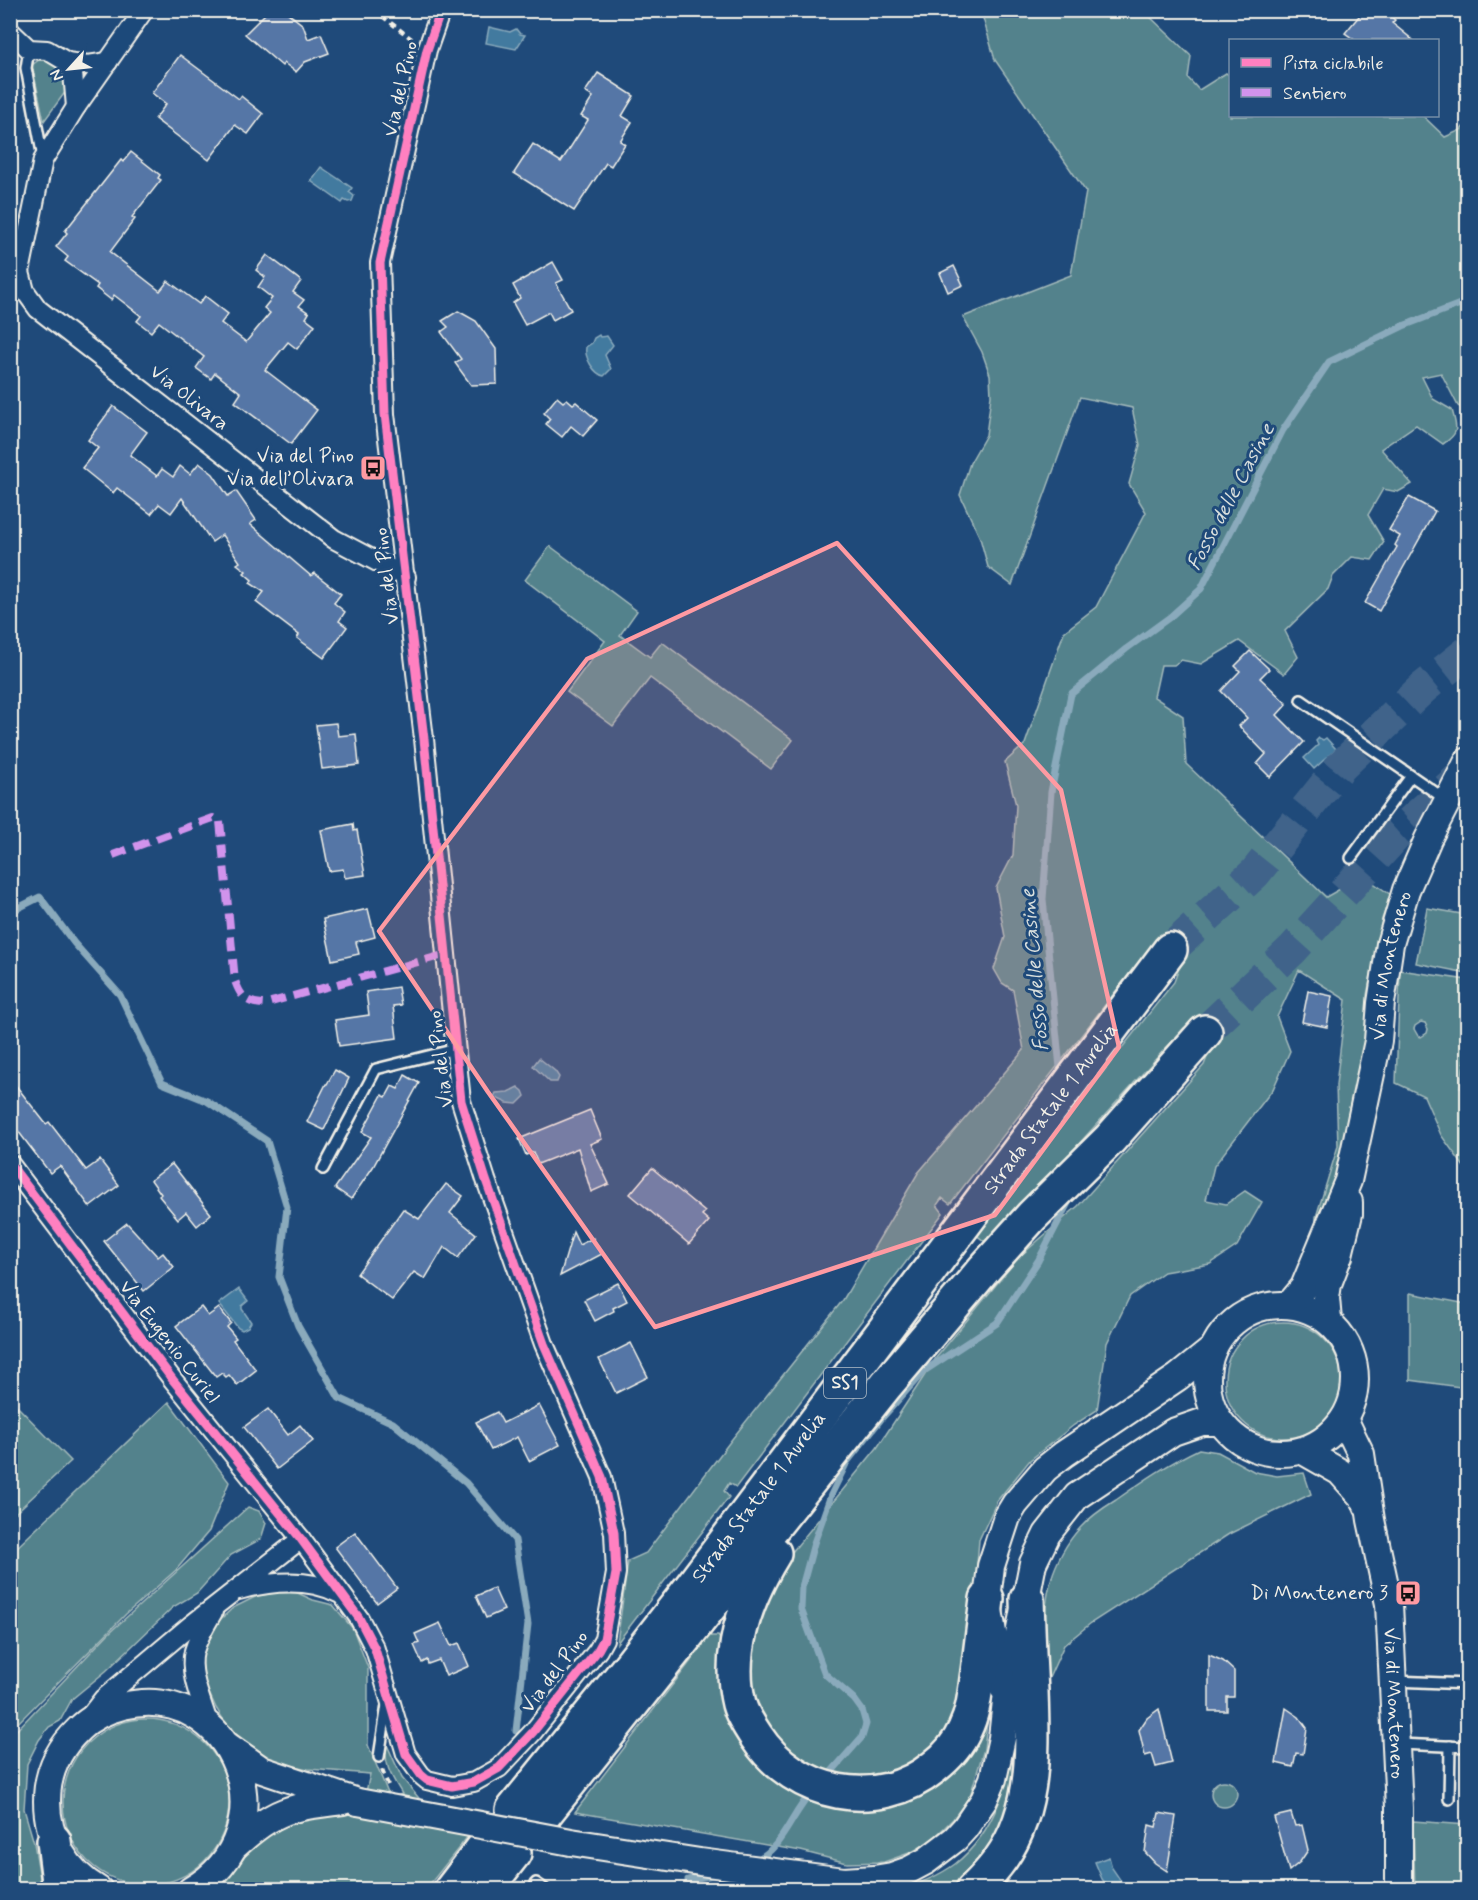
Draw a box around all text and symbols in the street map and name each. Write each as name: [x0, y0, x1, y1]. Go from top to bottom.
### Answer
north arrow: [39, 39, 99, 99]
street label: Via del Pino: [377, 39, 425, 139]
legend: [1229, 39, 1439, 117]
text: Pista ciclabile: [1283, 52, 1384, 76]
text: N: [45, 66, 69, 85]
text: Sentiero: [1283, 82, 1347, 106]
street label: Via Olivara: [144, 359, 234, 437]
water label: Fosso delle Casine: [1180, 418, 1282, 576]
place label: Via del Pino Via dell’Olivara: [227, 443, 354, 493]
bus stop icon: Via del Pino Via dell’Olivara: [358, 453, 388, 483]
street label: Via del Pino: [368, 526, 406, 626]
water label: Fosso delle Casine: [1014, 887, 1056, 1052]
street label: Via di Montenero: [1365, 888, 1418, 1041]
street label: Via del Pino: [422, 1009, 460, 1109]
street label: Strada Statale 1 Aurelia: [978, 1017, 1124, 1200]
street label: Via Eugenio Curiel: [112, 1275, 226, 1409]
road number: SS1: [824, 1368, 866, 1398]
street label: Strada Statale 1 Aurelia: [686, 1406, 832, 1588]
bus stop icon: Di Montenero 3: [1393, 1578, 1423, 1608]
place label: Di Montenero 3: [1250, 1580, 1388, 1607]
street label: Via del Pino: [515, 1625, 595, 1719]
street label: Via di Montenero: [1377, 1627, 1411, 1780]

